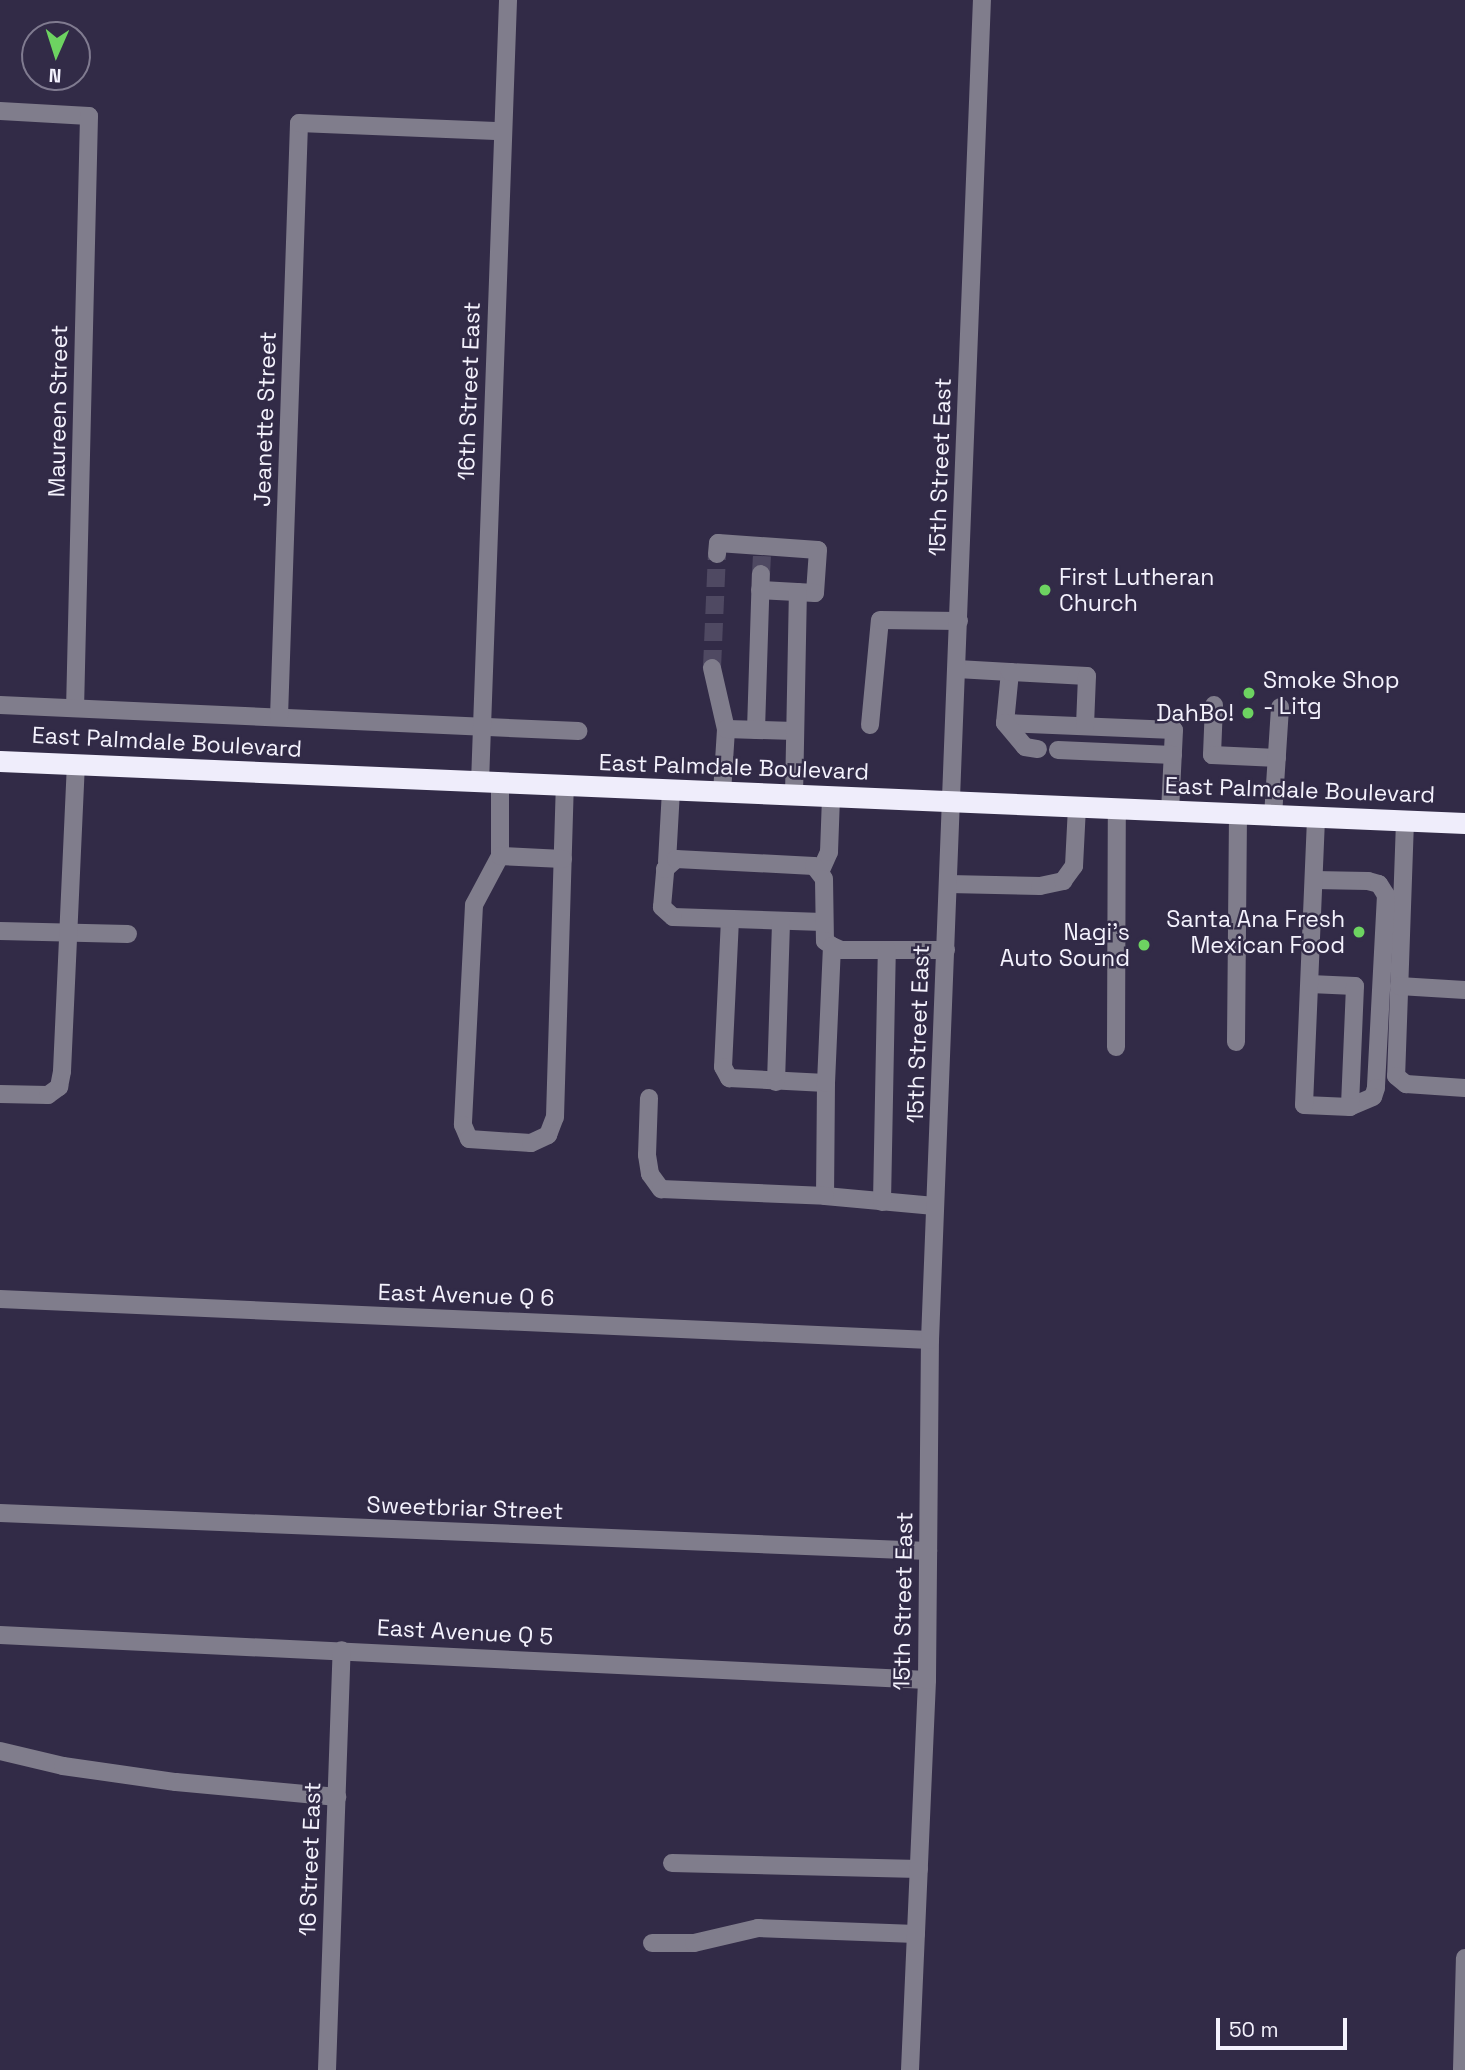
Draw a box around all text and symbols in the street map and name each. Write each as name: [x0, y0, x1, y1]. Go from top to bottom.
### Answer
north arrow: [21, 21, 91, 91]
text: N: [48, 63, 62, 88]
street label: 16th Street East: [452, 301, 486, 481]
street label: Maureen Street: [43, 324, 73, 498]
street label: Jeanette Street: [248, 331, 282, 507]
street label: 15th Street East: [923, 377, 957, 557]
place label: First Lutheran Church: [1059, 563, 1214, 617]
marker: First Lutheran Church: [1037, 582, 1053, 598]
place label: Smoke Shop - Litg: [1263, 666, 1400, 720]
marker: Smoke Shop - Litg: [1241, 685, 1257, 701]
place label: DahBo!: [1156, 699, 1234, 727]
marker: DahBo!: [1240, 705, 1256, 721]
street label: East Palmdale Boulevard: [31, 721, 303, 763]
street label: East Palmdale Boulevard: [598, 748, 870, 786]
street label: East Palmdale Boulevard: [1164, 771, 1436, 809]
place label: Santa Ana Fresh Mexican Food: [1166, 905, 1345, 959]
place label: Nagi's Auto Sound: [1000, 918, 1130, 972]
marker: Santa Ana Fresh Mexican Food: [1351, 924, 1367, 940]
marker: Nagi's Auto Sound: [1136, 937, 1152, 953]
street label: 15th Street East: [901, 944, 935, 1124]
street label: East Avenue Q 6: [377, 1278, 555, 1312]
street label: Sweetbriar Street: [366, 1491, 564, 1525]
street label: 15th Street East: [888, 1511, 918, 1691]
street label: East Avenue Q 5: [376, 1614, 554, 1650]
street label: 16 Street East: [294, 1781, 326, 1937]
scale bar: [1220, 2004, 1351, 2048]
text: 50 m: [1229, 2016, 1279, 2043]

